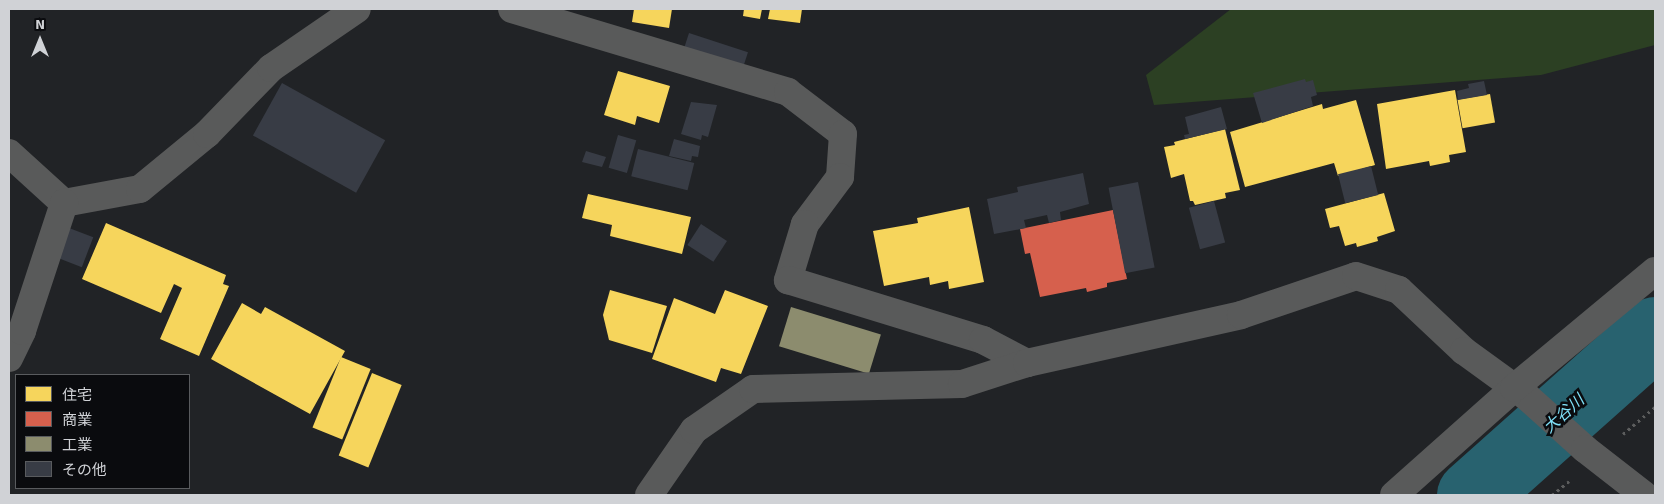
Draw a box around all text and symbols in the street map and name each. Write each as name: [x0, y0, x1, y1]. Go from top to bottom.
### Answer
north arrow: [15, 15, 65, 65]
text: N: [35, 16, 45, 33]
legend: [15, 374, 190, 489]
text: 住宅: [62, 386, 92, 404]
water label: 大谷川: [1540, 391, 1588, 437]
text: 商業: [62, 411, 92, 429]
text: 工業: [62, 436, 92, 454]
text: その他: [62, 461, 107, 479]

